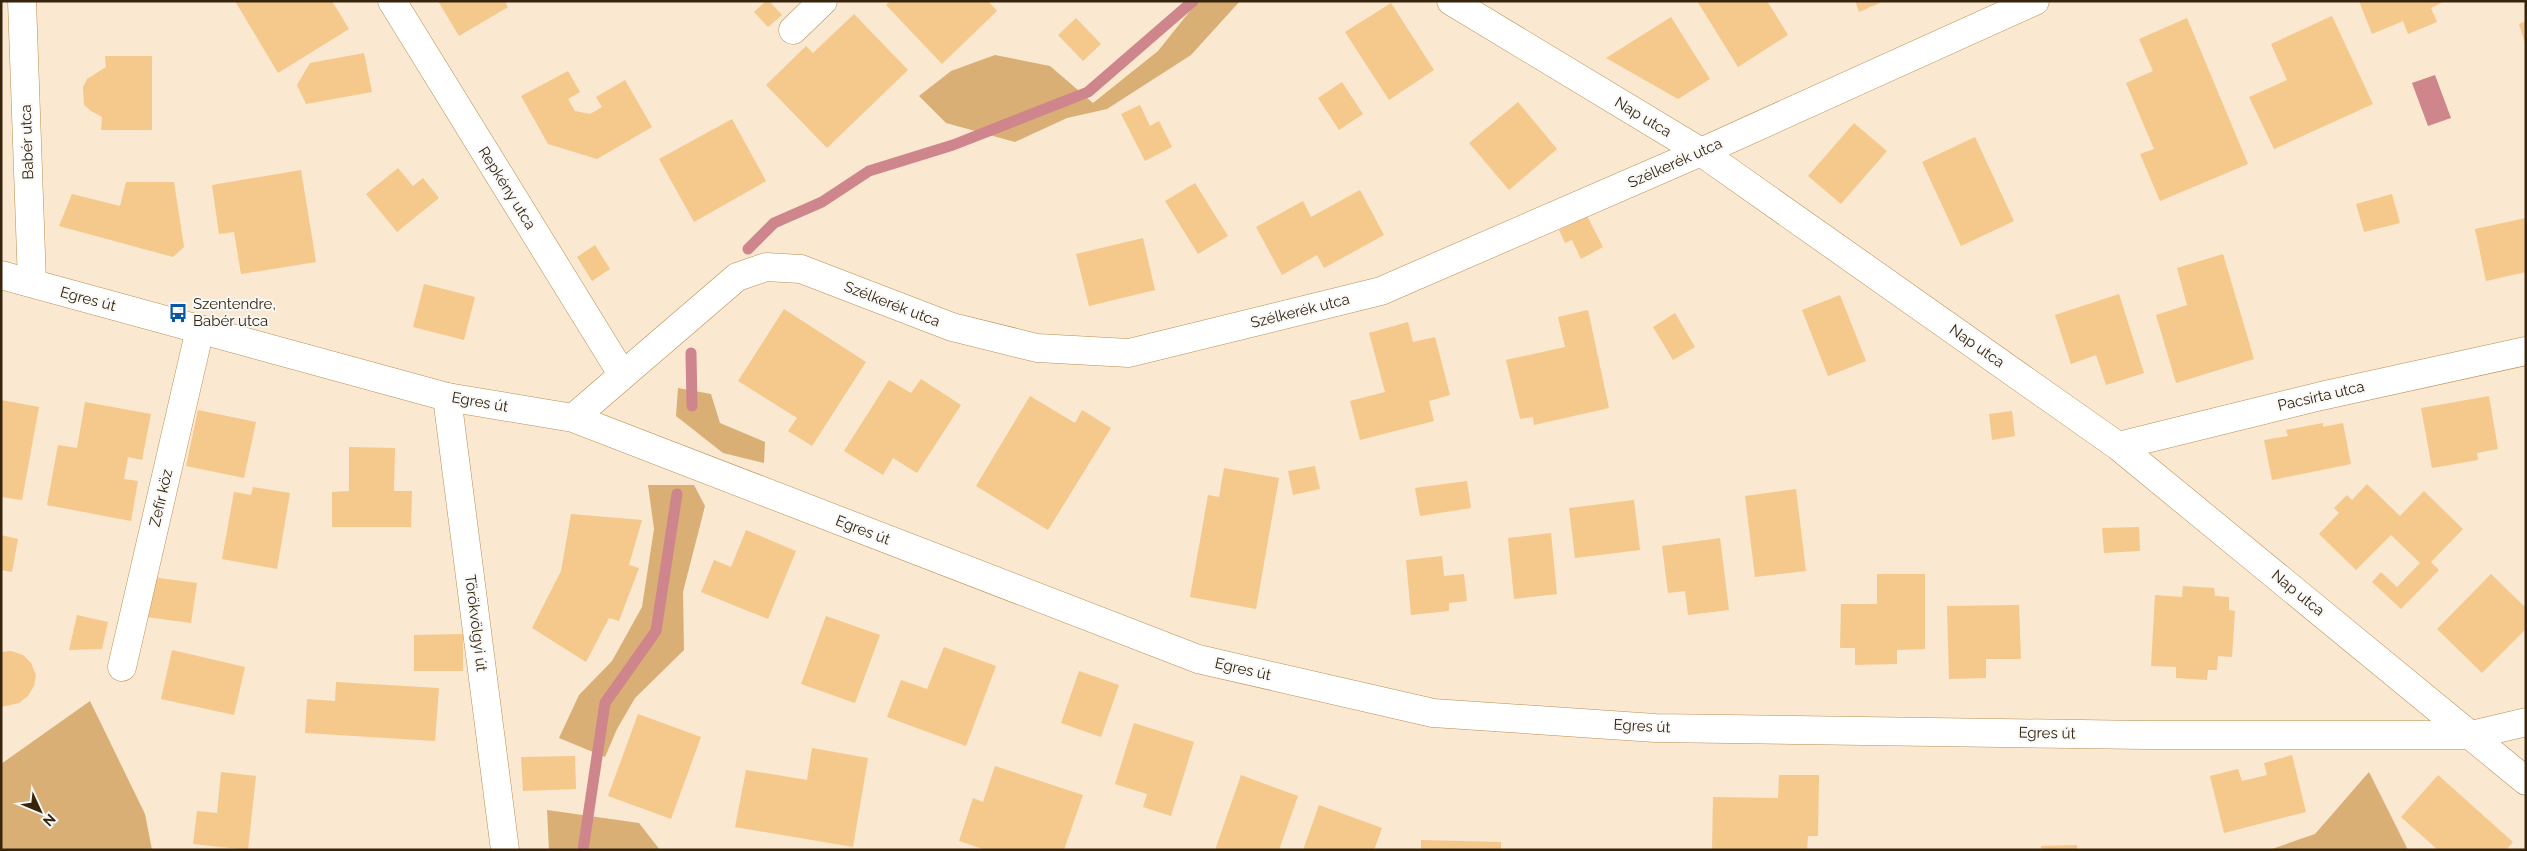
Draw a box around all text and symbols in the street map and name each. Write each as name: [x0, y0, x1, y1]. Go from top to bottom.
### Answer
street label: Nap utca: [1611, 93, 1675, 141]
street label: Babér utca: [17, 104, 37, 180]
street label: Szélkerék utca: [1625, 134, 1725, 192]
street label: Repkény utca: [474, 143, 540, 233]
street label: Szélkerék utca: [841, 277, 943, 331]
street label: Egres út: [58, 283, 118, 315]
street label: Szélkerék utca: [1249, 290, 1351, 332]
place label: Szentendre, Babér utca: [193, 295, 276, 330]
bus stop icon: Szentendre, Babér utca: [167, 302, 189, 324]
street label: Nap utca: [1946, 321, 2008, 371]
street label: Pacsirta utca: [2276, 377, 2366, 415]
street label: Egres út: [450, 388, 510, 416]
street label: Zefír köz: [146, 467, 176, 529]
street label: Egres út: [833, 511, 893, 549]
street label: Nap utca: [2268, 566, 2328, 620]
street label: Törökvölgyi út: [461, 574, 491, 672]
street label: Egres út: [1213, 654, 1273, 684]
street label: Egres út: [1613, 716, 1671, 736]
street label: Egres út: [2018, 724, 2076, 742]
north arrow: [15, 786, 65, 836]
text: N: [40, 811, 59, 829]

